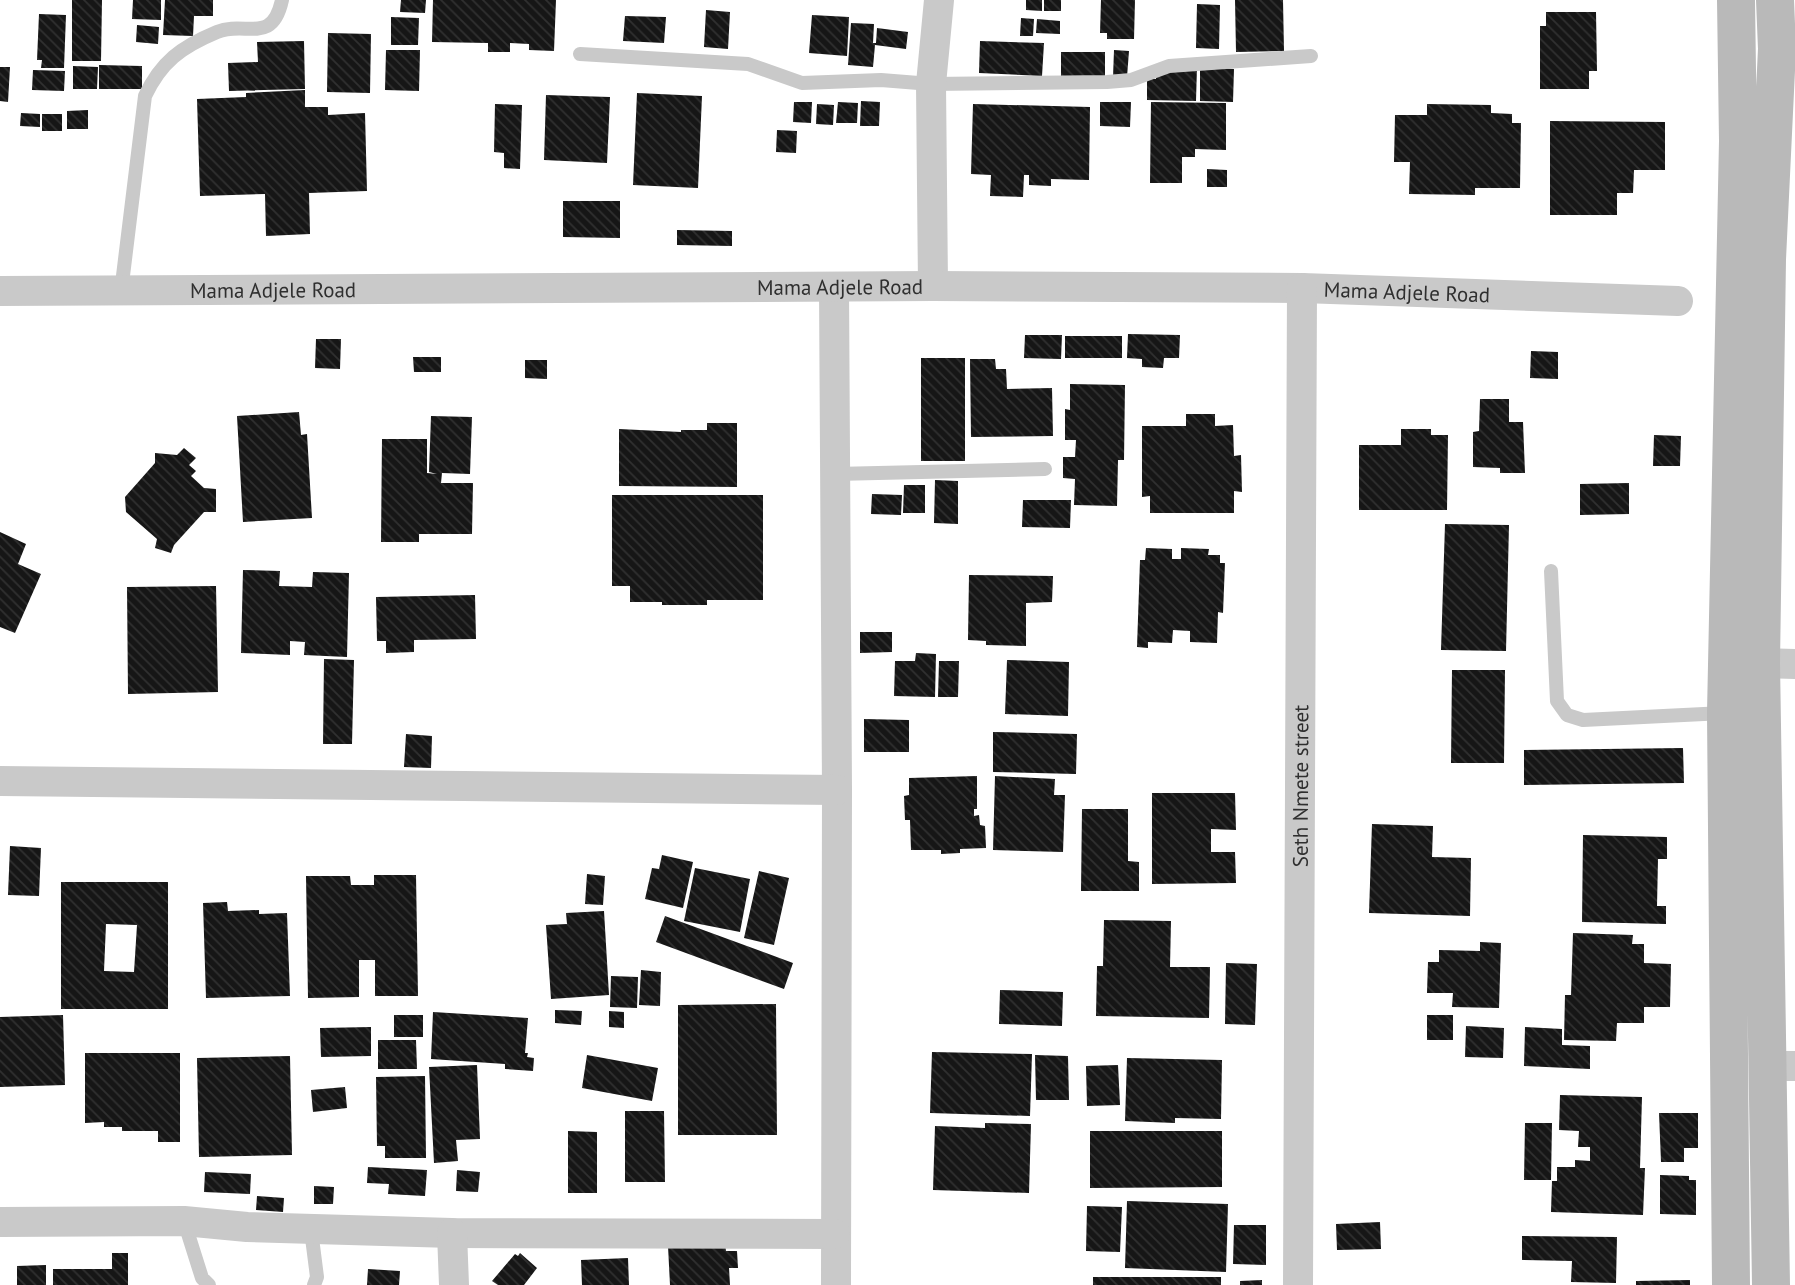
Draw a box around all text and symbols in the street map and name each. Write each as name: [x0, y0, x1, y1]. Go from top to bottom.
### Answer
street label: Mama Adjele Road: [757, 273, 923, 300]
street label: Mama Adjele Road: [1323, 275, 1490, 308]
street label: Mama Adjele Road: [190, 276, 356, 303]
street label: Seth Nmete street: [1286, 705, 1314, 867]

